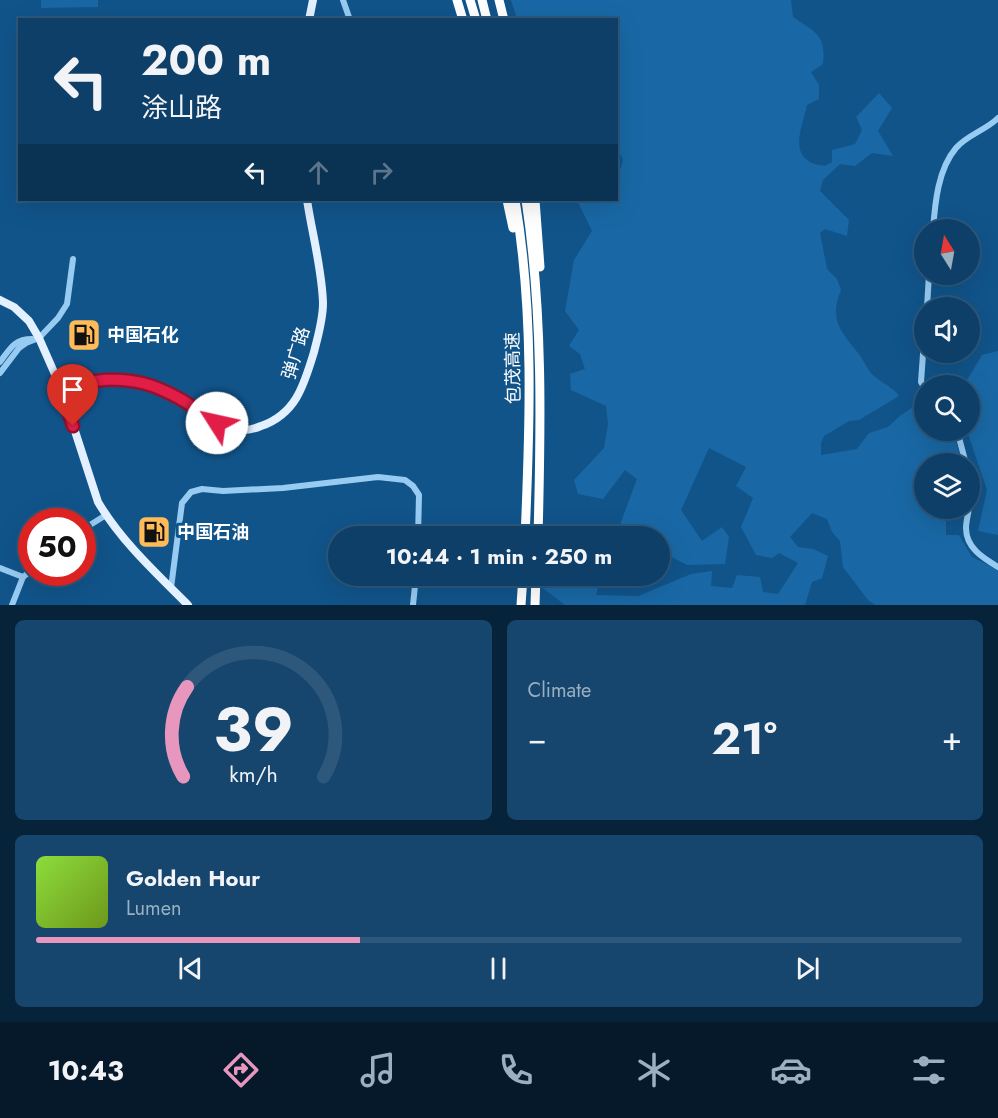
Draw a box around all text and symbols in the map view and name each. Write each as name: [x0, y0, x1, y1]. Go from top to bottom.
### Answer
text: 200 m: [141, 30, 271, 91]
icon: left: [42, 42, 120, 120]
text: 涂山路: [141, 88, 222, 127]
icon: left: [239, 156, 272, 189]
icon: ahead: [302, 156, 335, 189]
icon: right: [365, 156, 398, 189]
north arrow: [914, 219, 980, 285]
map controls: [914, 219, 980, 519]
button: sound: [914, 297, 980, 363]
fuel station icon: 中国石化: [66, 317, 102, 353]
place label: 中国石化: [107, 322, 179, 348]
street label: 弹广路: [276, 323, 316, 383]
street label: 包茂高速: [499, 332, 527, 404]
pin: [47, 364, 98, 426]
icon: arrive: [56, 373, 89, 406]
button: search: [914, 375, 980, 441]
position arrow: [185, 391, 249, 455]
button: layers: [914, 453, 980, 519]
speed limit sign: 50: [18, 508, 96, 586]
fuel station icon: 中国石油: [136, 514, 172, 550]
place label: 中国石油: [177, 519, 249, 545]
text: 10:44 · 1 min · 250 m: [386, 540, 612, 572]
text: Climate: [528, 676, 591, 705]
text: 39: [213, 684, 293, 774]
text: 21°: [711, 706, 777, 771]
text: −: [528, 715, 547, 762]
text: +: [942, 715, 962, 762]
text: km/h: [229, 759, 277, 790]
text: Golden Hour: [126, 862, 260, 894]
text: Lumen: [126, 894, 182, 923]
icon: previous: [174, 952, 207, 985]
icon: pause: [482, 952, 515, 985]
icon: next: [791, 952, 824, 985]
icon: directions: [220, 1049, 262, 1091]
icon: music: [357, 1049, 399, 1091]
icon: phone: [495, 1049, 537, 1091]
icon: climate: [633, 1049, 675, 1091]
icon: car: [770, 1049, 812, 1091]
icon: filters: [908, 1049, 950, 1091]
text: 10:43: [48, 1051, 124, 1090]

